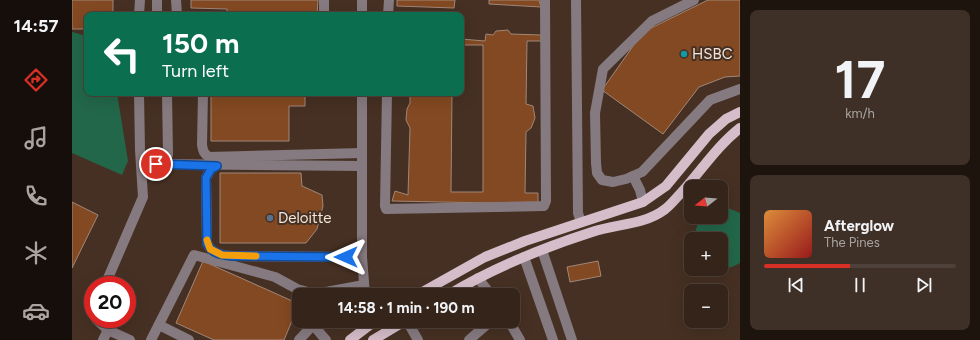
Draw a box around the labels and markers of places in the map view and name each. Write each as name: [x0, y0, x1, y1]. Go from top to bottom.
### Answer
place label: HSBC: [692, 45, 733, 63]
marker: HSBC: [679, 49, 689, 59]
pin: [139, 147, 173, 181]
place label: Deloitte: [278, 209, 331, 227]
marker: Deloitte: [265, 213, 275, 223]

